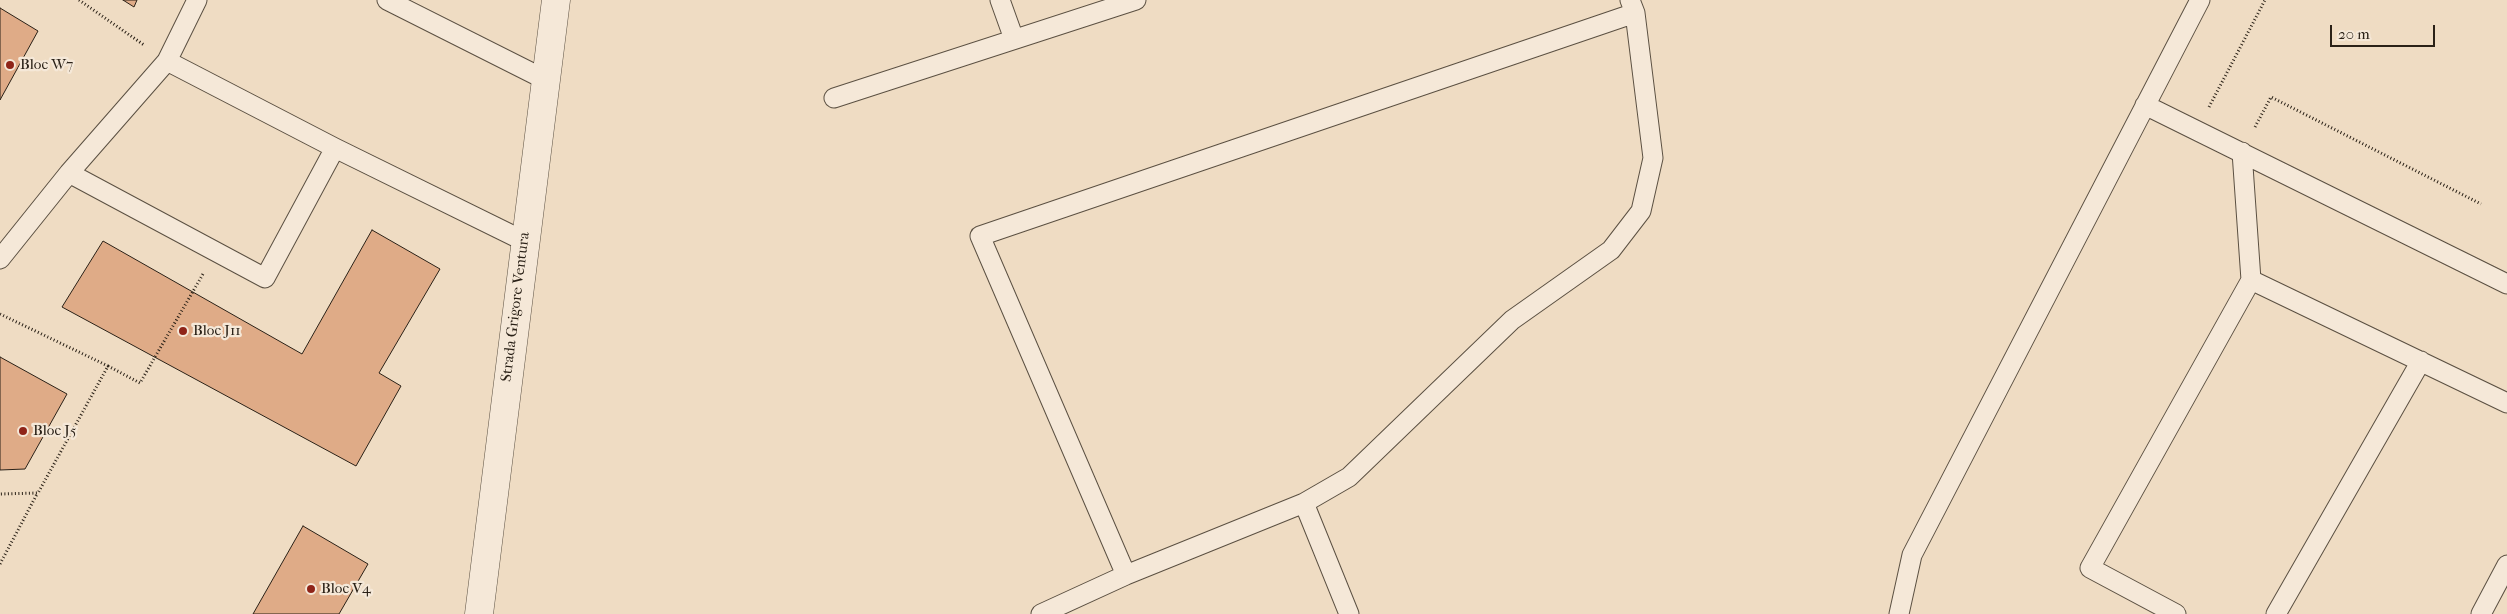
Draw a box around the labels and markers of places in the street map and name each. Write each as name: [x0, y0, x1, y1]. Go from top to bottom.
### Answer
place label: Bloc W7: [20, 56, 73, 74]
marker: Bloc W7: [4, 59, 16, 71]
place label: Bloc J11: [193, 322, 241, 340]
marker: Bloc J11: [177, 325, 189, 337]
place label: Bloc J5: [33, 422, 76, 440]
marker: Bloc J5: [17, 425, 29, 437]
place label: Bloc V4: [321, 580, 371, 598]
marker: Bloc V4: [305, 583, 317, 595]

